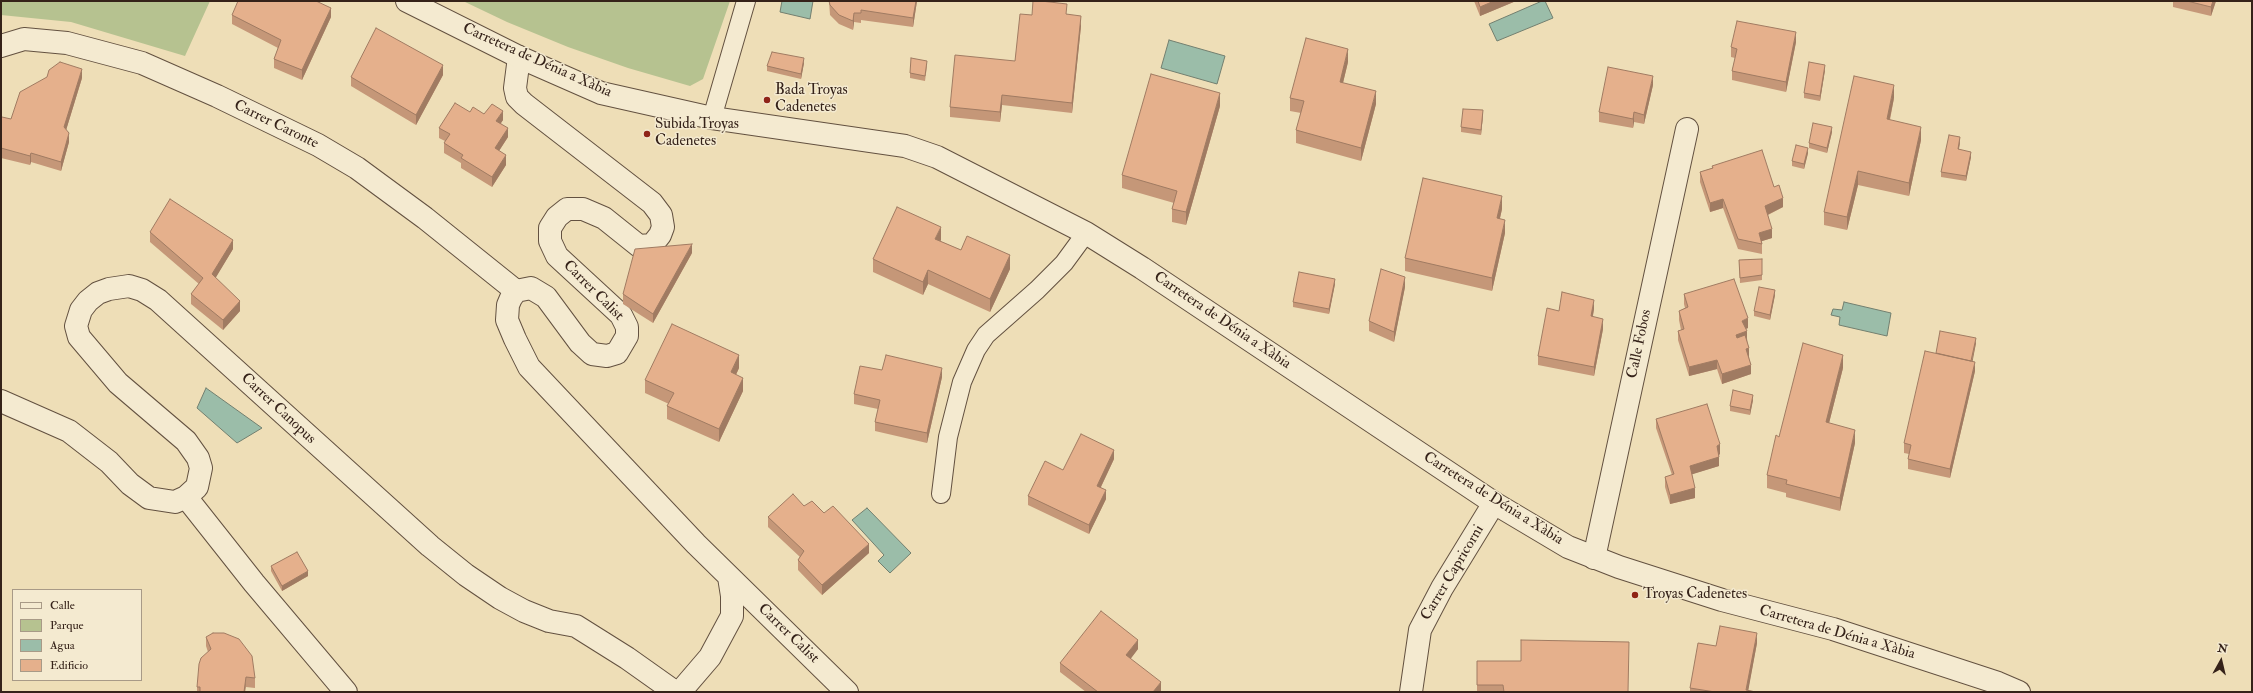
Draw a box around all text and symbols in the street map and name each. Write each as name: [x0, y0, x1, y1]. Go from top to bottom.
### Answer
street label: Carretera de Dénia a Xàbia: [460, 20, 614, 102]
place label: Bada Troyas Cadenetes: [775, 82, 848, 117]
marker: Bada Troyas Cadenetes: [762, 95, 772, 105]
street label: Carrer Caronte: [231, 97, 321, 153]
place label: Subida Troyas Cadenetes: [655, 116, 739, 151]
marker: Subida Troyas Cadenetes: [642, 129, 652, 139]
street label: Carrer Calist: [559, 257, 627, 325]
street label: Carretera de Dénia a Xàbia: [1150, 268, 1294, 374]
street label: Calle Fobos: [1624, 308, 1656, 380]
street label: Carrer Canopus: [237, 370, 319, 448]
street label: Carretera de Dénia a Xàbia: [1420, 449, 1566, 549]
street label: Carrer Capricorni: [1418, 522, 1488, 624]
place label: Troyas Cadenetes: [1643, 586, 1747, 604]
legend: [12, 589, 142, 681]
marker: Troyas Cadenetes: [1630, 590, 1640, 600]
text: Calle: [50, 598, 75, 613]
street label: Carrer Calist: [754, 600, 822, 668]
street label: Carretera de Dénia a Xàbia: [1757, 602, 1917, 664]
text: Parque: [50, 618, 84, 633]
text: Agua: [50, 638, 75, 653]
north arrow: [2201, 641, 2241, 681]
text: N: [2217, 641, 2229, 656]
text: Edificio: [50, 658, 88, 673]

